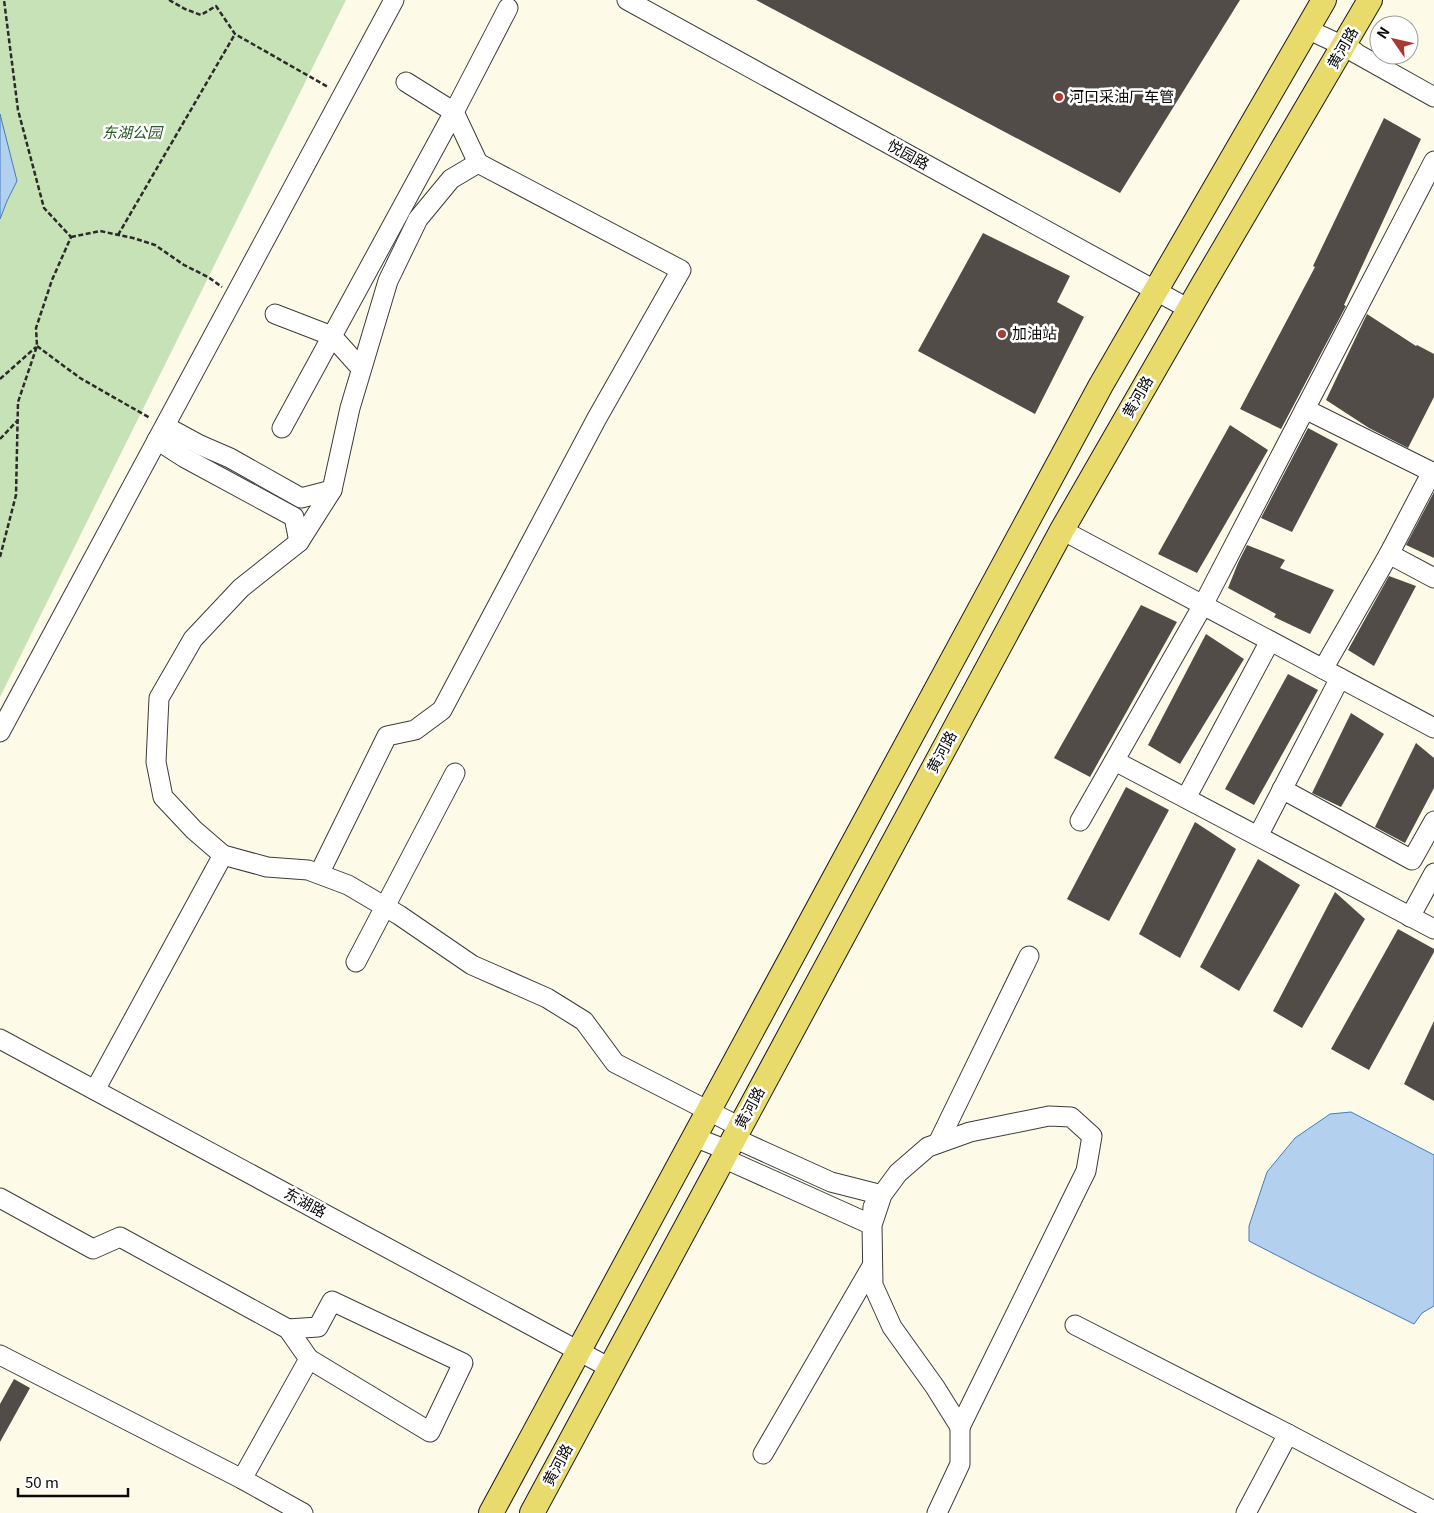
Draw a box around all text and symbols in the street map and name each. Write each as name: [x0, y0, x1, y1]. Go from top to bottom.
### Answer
north arrow: [1369, 15, 1419, 65]
text: N: [1371, 22, 1394, 42]
street label: 黄河路: [1321, 23, 1362, 72]
place label: 河口采油厂车管: [1069, 85, 1174, 106]
marker: 河口采油厂车管: [1053, 91, 1065, 103]
park label: 东湖公园: [102, 121, 164, 142]
street label: 悦园路: [884, 134, 934, 174]
place label: 加油站: [1012, 322, 1057, 343]
marker: 加油站: [996, 328, 1008, 340]
street label: 黄河路: [1116, 372, 1157, 421]
street label: 黄河路: [921, 726, 961, 776]
street label: 黄河路: [729, 1082, 769, 1132]
street label: 东湖路: [281, 1182, 331, 1222]
street label: 黄河路: [537, 1439, 577, 1489]
scale bar: [18, 1466, 128, 1498]
text: 50 m: [25, 1471, 59, 1492]

